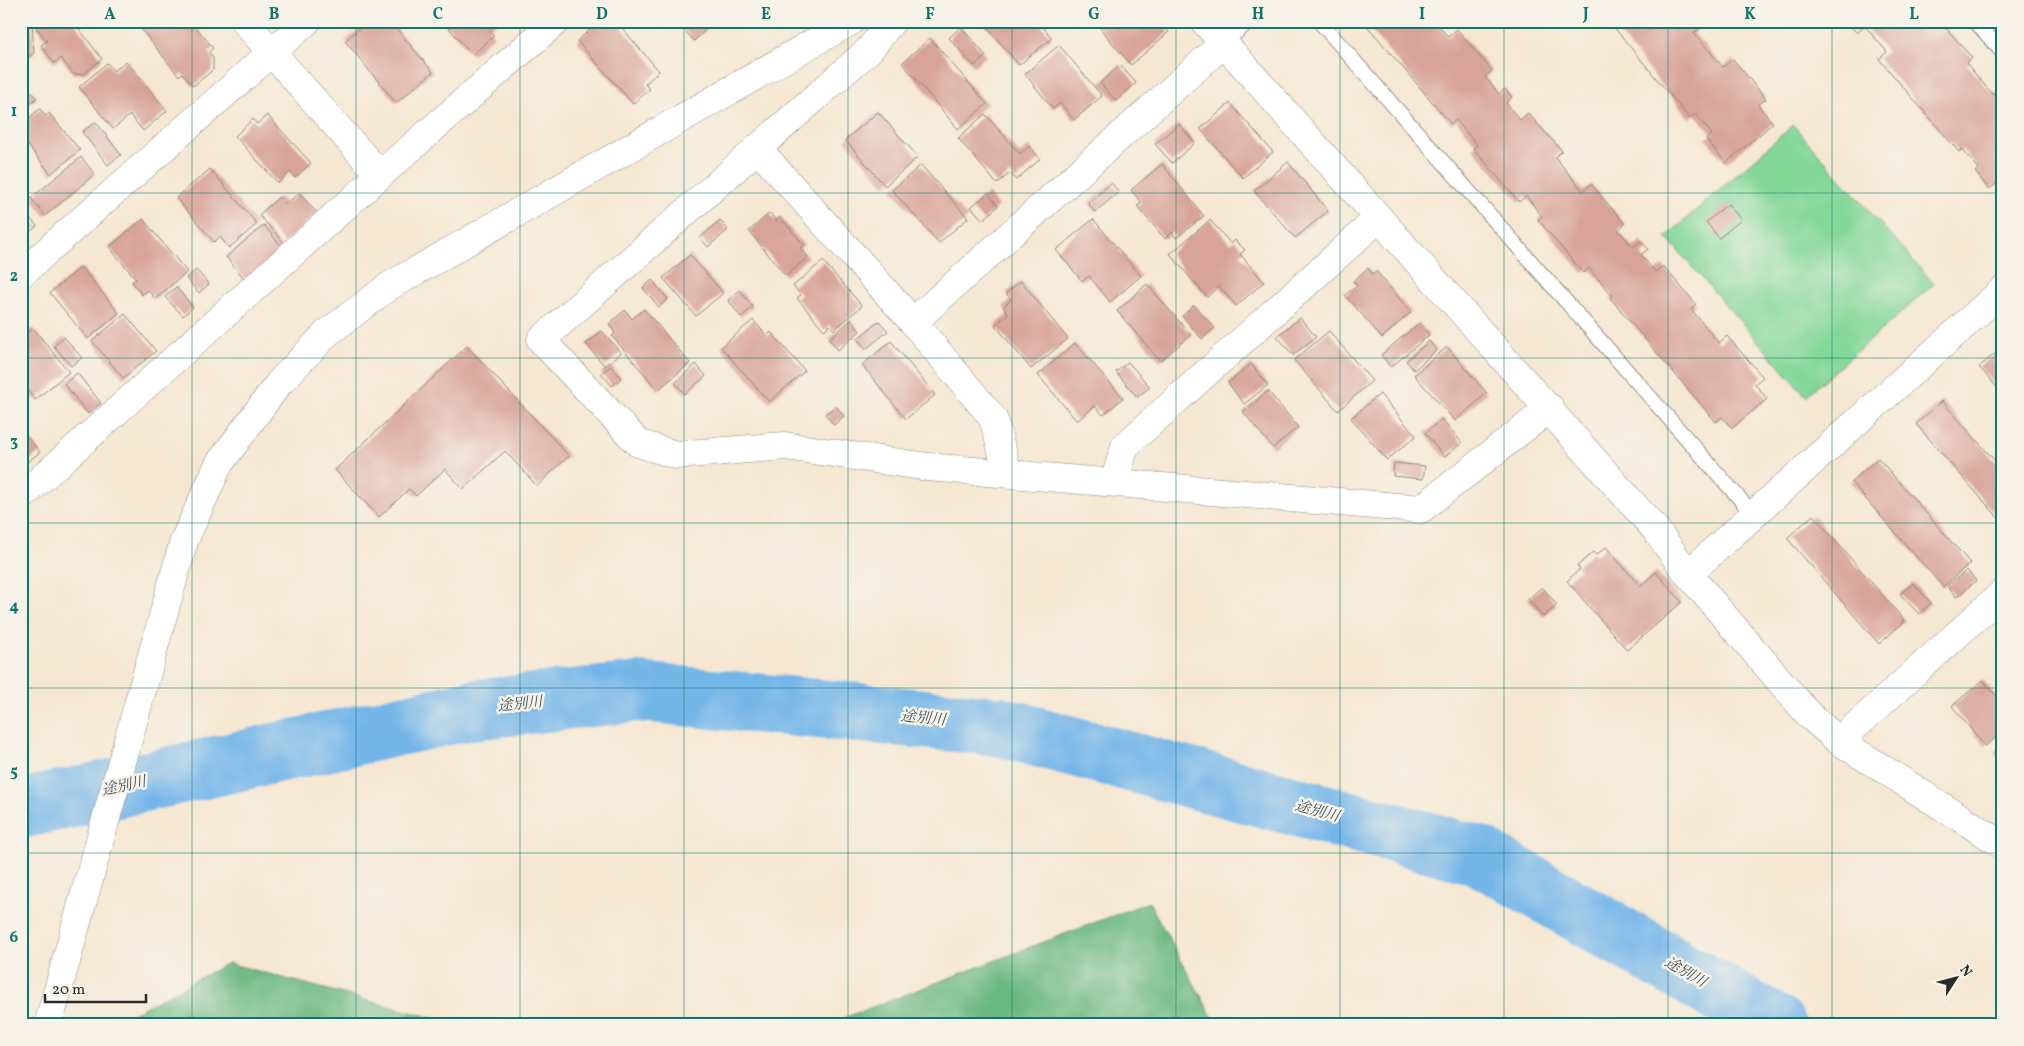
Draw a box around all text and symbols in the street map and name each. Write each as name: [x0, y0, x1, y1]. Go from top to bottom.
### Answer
text: A: [104, 4, 116, 26]
text: B: [269, 4, 280, 26]
text: C: [433, 4, 443, 26]
text: D: [596, 4, 608, 26]
text: E: [761, 4, 771, 26]
text: F: [925, 4, 935, 26]
text: G: [1088, 4, 1100, 26]
text: H: [1252, 4, 1264, 26]
text: I: [1419, 4, 1425, 26]
text: J: [1582, 4, 1589, 26]
text: K: [1744, 4, 1756, 26]
text: L: [1909, 4, 1919, 26]
text: 1: [11, 101, 17, 123]
text: 2: [10, 266, 18, 288]
text: 3: [10, 431, 18, 453]
text: 4: [9, 596, 19, 618]
water label: 途別川: [497, 692, 545, 718]
water label: 途別川: [900, 707, 948, 732]
text: 5: [10, 761, 18, 783]
water label: 途別川: [100, 772, 150, 802]
water label: 途別川: [1293, 796, 1343, 828]
text: 6: [10, 927, 19, 949]
water label: 途別川: [1660, 953, 1711, 994]
north arrow: [1932, 954, 1982, 1004]
text: N: [1955, 962, 1976, 981]
scale bar: [45, 971, 146, 1003]
text: 20 m: [52, 980, 85, 1001]

